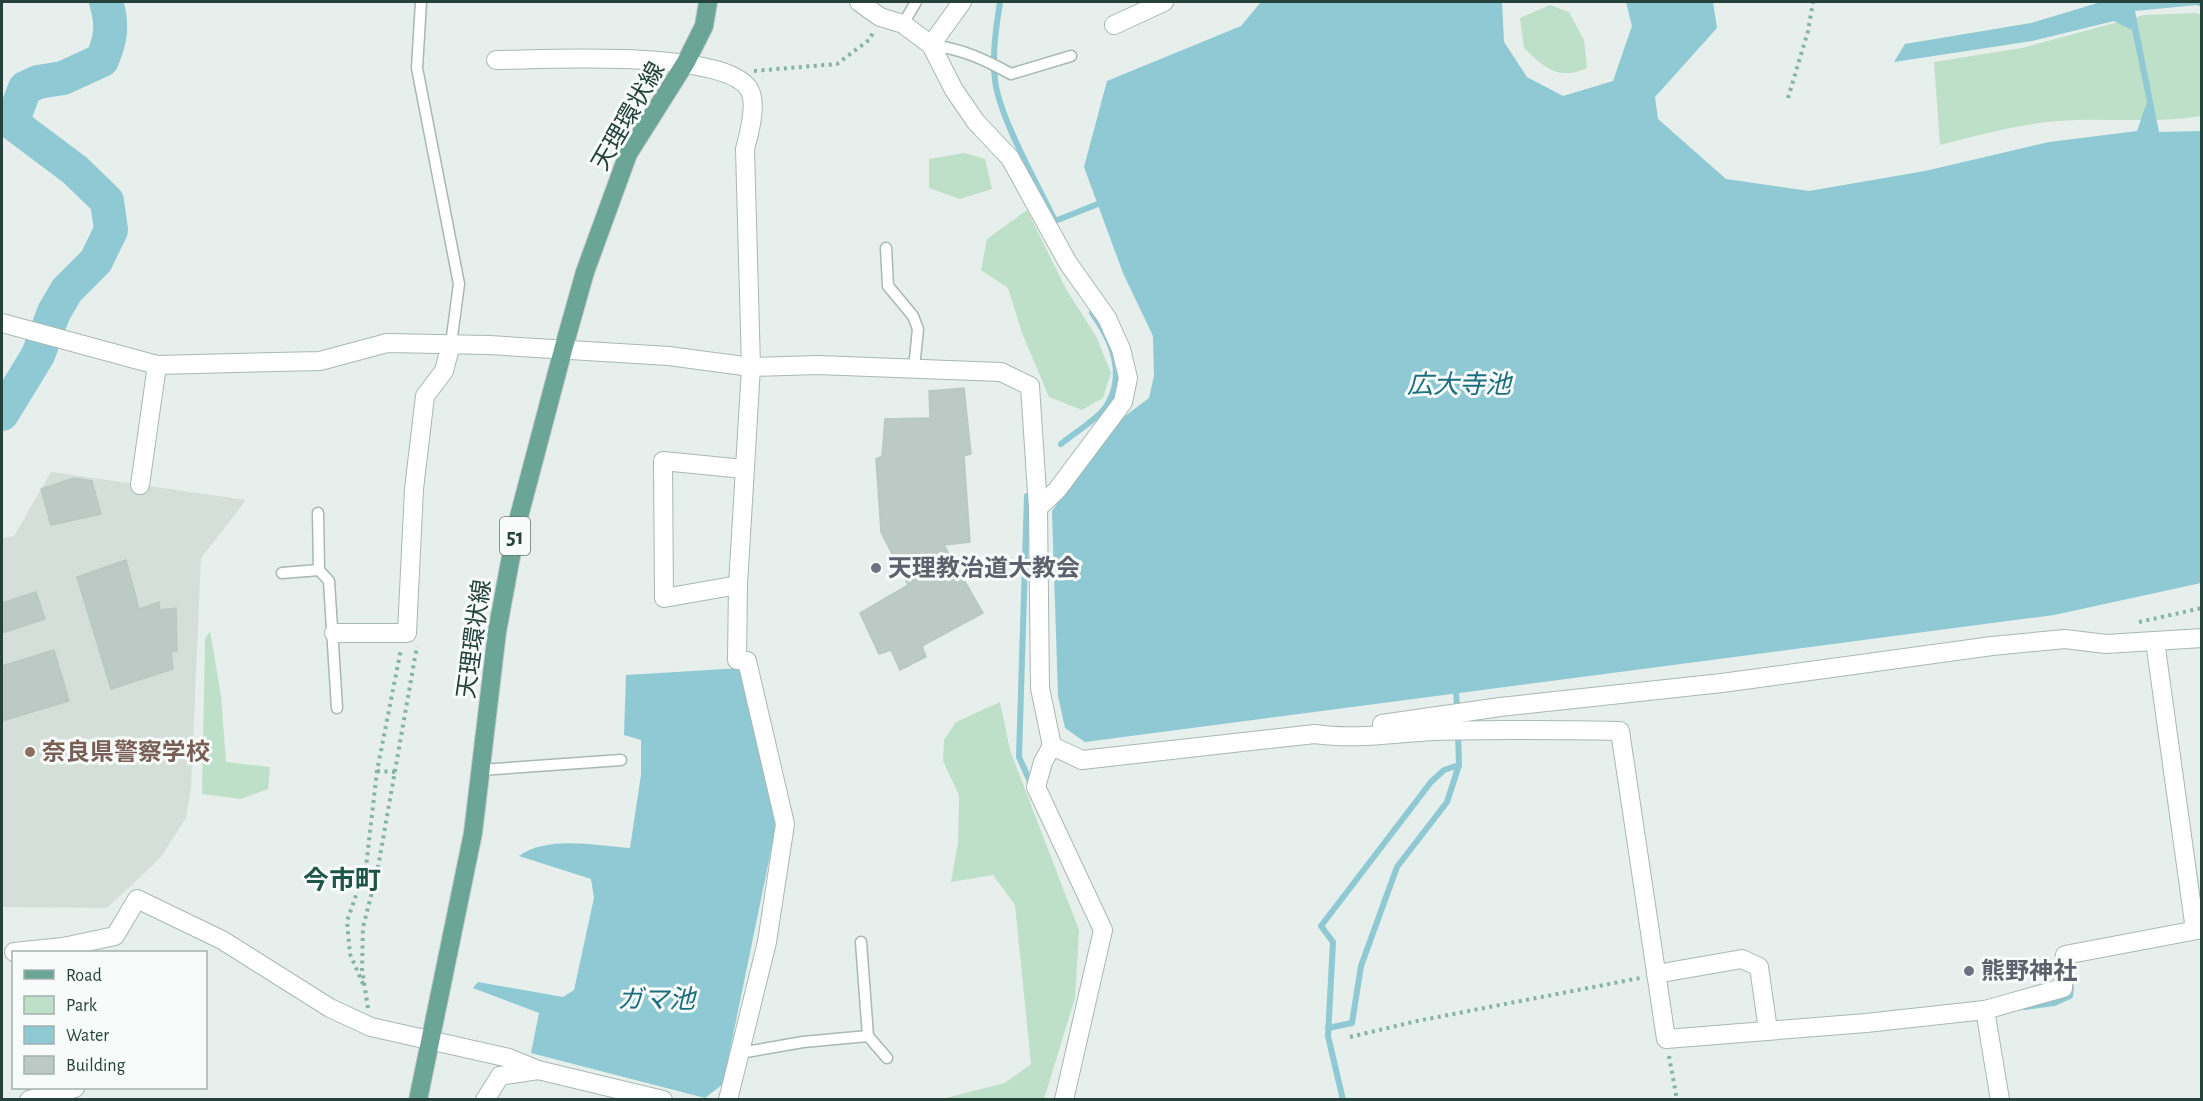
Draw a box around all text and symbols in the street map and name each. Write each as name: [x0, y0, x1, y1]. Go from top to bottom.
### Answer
street label: 天理環状線: [587, 58, 669, 174]
water label: 広大寺池: [1407, 371, 1514, 398]
road number: 51: [500, 517, 530, 555]
place label: 天理教治道大教会: [888, 555, 1080, 581]
marker: 天理教治道大教会: [869, 561, 883, 575]
street label: 天理環状線: [453, 578, 495, 700]
place label: 奈良県警察学校: [42, 739, 210, 765]
marker: 奈良県警察学校: [23, 745, 37, 759]
district label: 今市町: [303, 866, 381, 894]
legend: [12, 951, 207, 1089]
place label: 熊野神社: [1981, 958, 2077, 984]
marker: 熊野神社: [1962, 964, 1976, 978]
text: Road: [66, 967, 102, 985]
water label: ガマ池: [617, 986, 698, 1013]
text: Park: [66, 997, 98, 1015]
text: Water: [66, 1027, 109, 1045]
text: Building: [66, 1057, 126, 1075]

